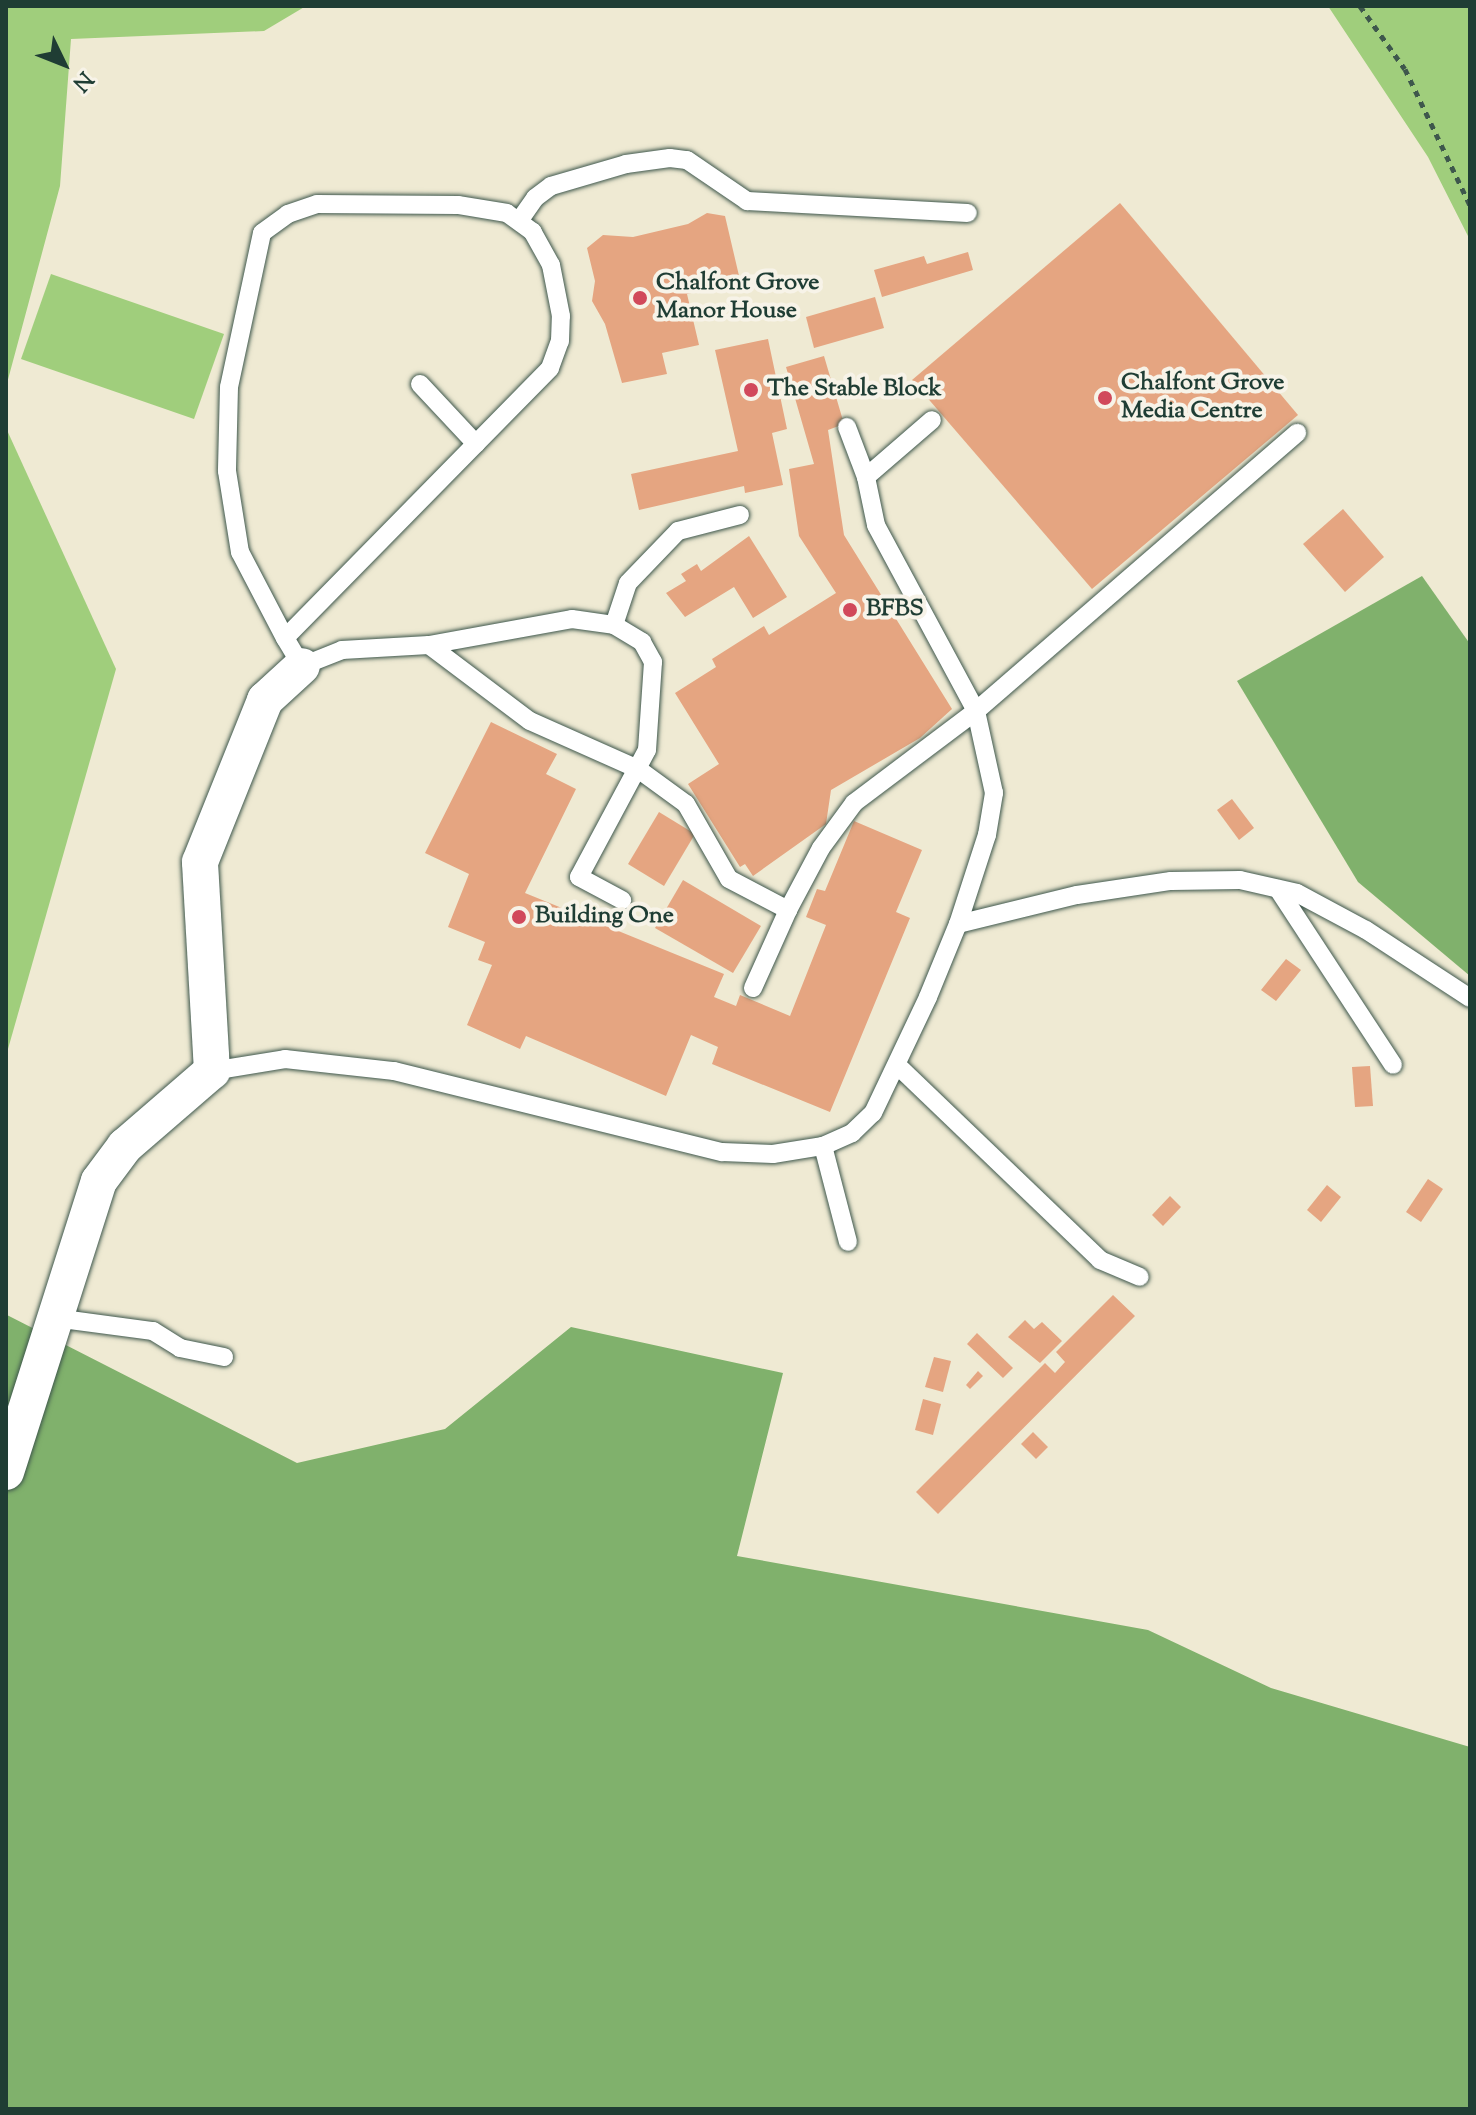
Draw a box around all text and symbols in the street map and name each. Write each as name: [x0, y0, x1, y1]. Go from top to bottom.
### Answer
north arrow: [24, 24, 104, 104]
text: N: [64, 63, 99, 98]
place label: Chalfont Grove Manor House: [656, 270, 820, 326]
marker: Chalfont Grove Manor House: [631, 289, 649, 307]
place label: Chalfont Grove Media Centre: [1121, 370, 1285, 426]
place label: The Stable Block: [767, 376, 942, 404]
marker: The Stable Block: [742, 381, 760, 399]
marker: Chalfont Grove Media Centre: [1096, 389, 1114, 407]
place label: BFBS: [866, 596, 924, 624]
marker: BFBS: [841, 601, 859, 619]
place label: Building One: [535, 903, 674, 931]
marker: Building One: [510, 908, 528, 926]

